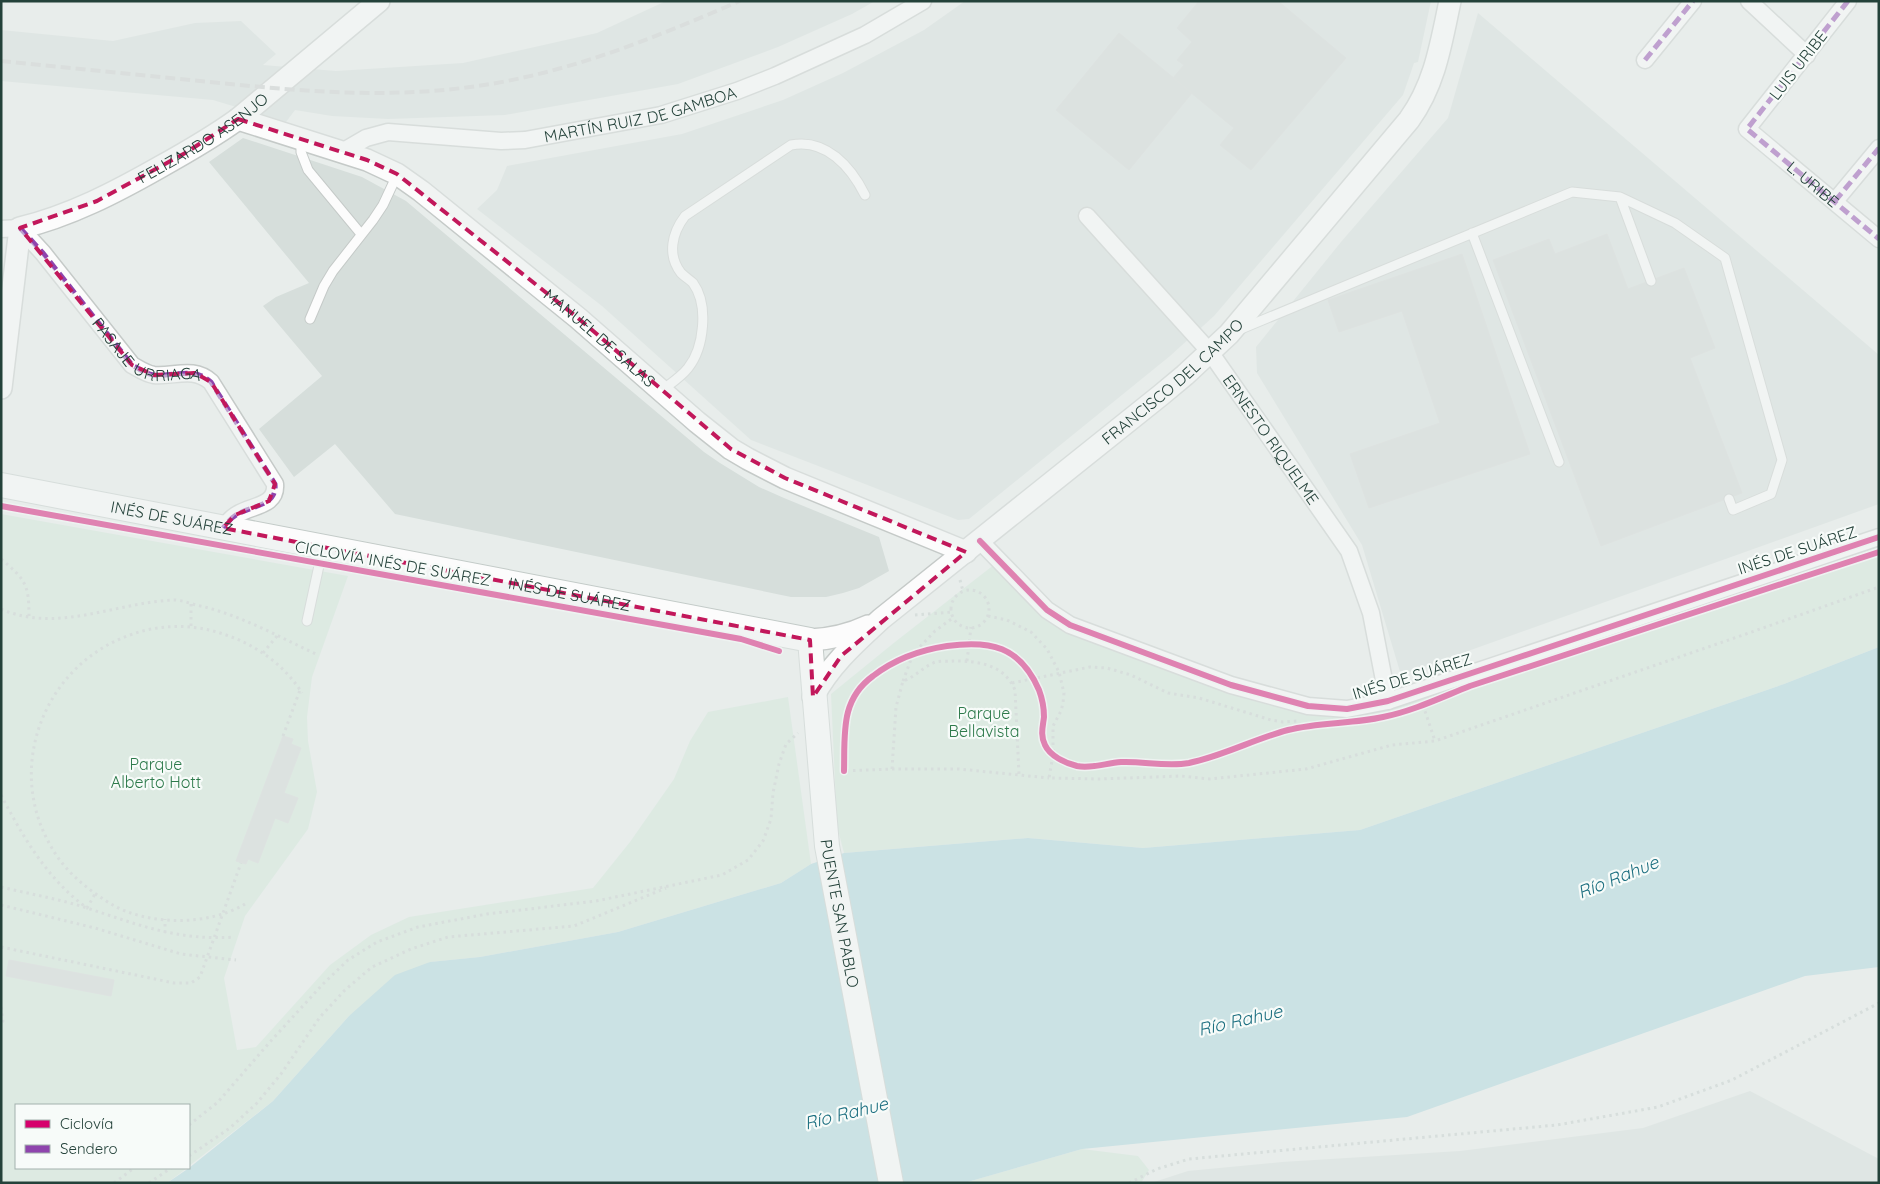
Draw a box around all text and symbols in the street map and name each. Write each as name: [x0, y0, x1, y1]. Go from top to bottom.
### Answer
street label: LUIS URIBE: [1765, 26, 1831, 104]
street label: MARTÍN RUIZ DE GAMBOA: [542, 82, 739, 146]
street label: FELIZARDO ASENJO: [134, 88, 272, 188]
street label: L. URIBE: [1783, 157, 1843, 211]
street label: MANUEL DE SALAS: [540, 284, 660, 391]
street label: PASAJE URRIAGA: [88, 313, 204, 385]
street label: FRANCISCO DEL CAMPO: [1097, 315, 1248, 449]
street label: ERNESTO RIQUELME: [1219, 371, 1323, 508]
street label: INÉS DE SUÁREZ: [109, 496, 235, 539]
street label: INÉS DE SUÁREZ: [1735, 521, 1859, 579]
street label: CICLOVÍA INÉS DE SUÁREZ: [293, 536, 493, 590]
street label: INÉS DE SUÁREZ: [507, 572, 632, 615]
street label: INÉS DE SUÁREZ: [1350, 648, 1474, 704]
park label: Parque Bellavista: [949, 703, 1019, 741]
park label: Parque Alberto Hott: [111, 754, 201, 792]
street label: PUENTE SAN PABLO: [816, 839, 864, 989]
water label: Río Rahue: [1574, 850, 1663, 904]
water label: Río Rahue: [1196, 999, 1285, 1041]
water label: Río Rahue: [802, 1091, 891, 1134]
legend: [15, 1104, 190, 1169]
text: Ciclovía: [60, 1114, 113, 1133]
text: Sendero: [60, 1139, 118, 1158]

